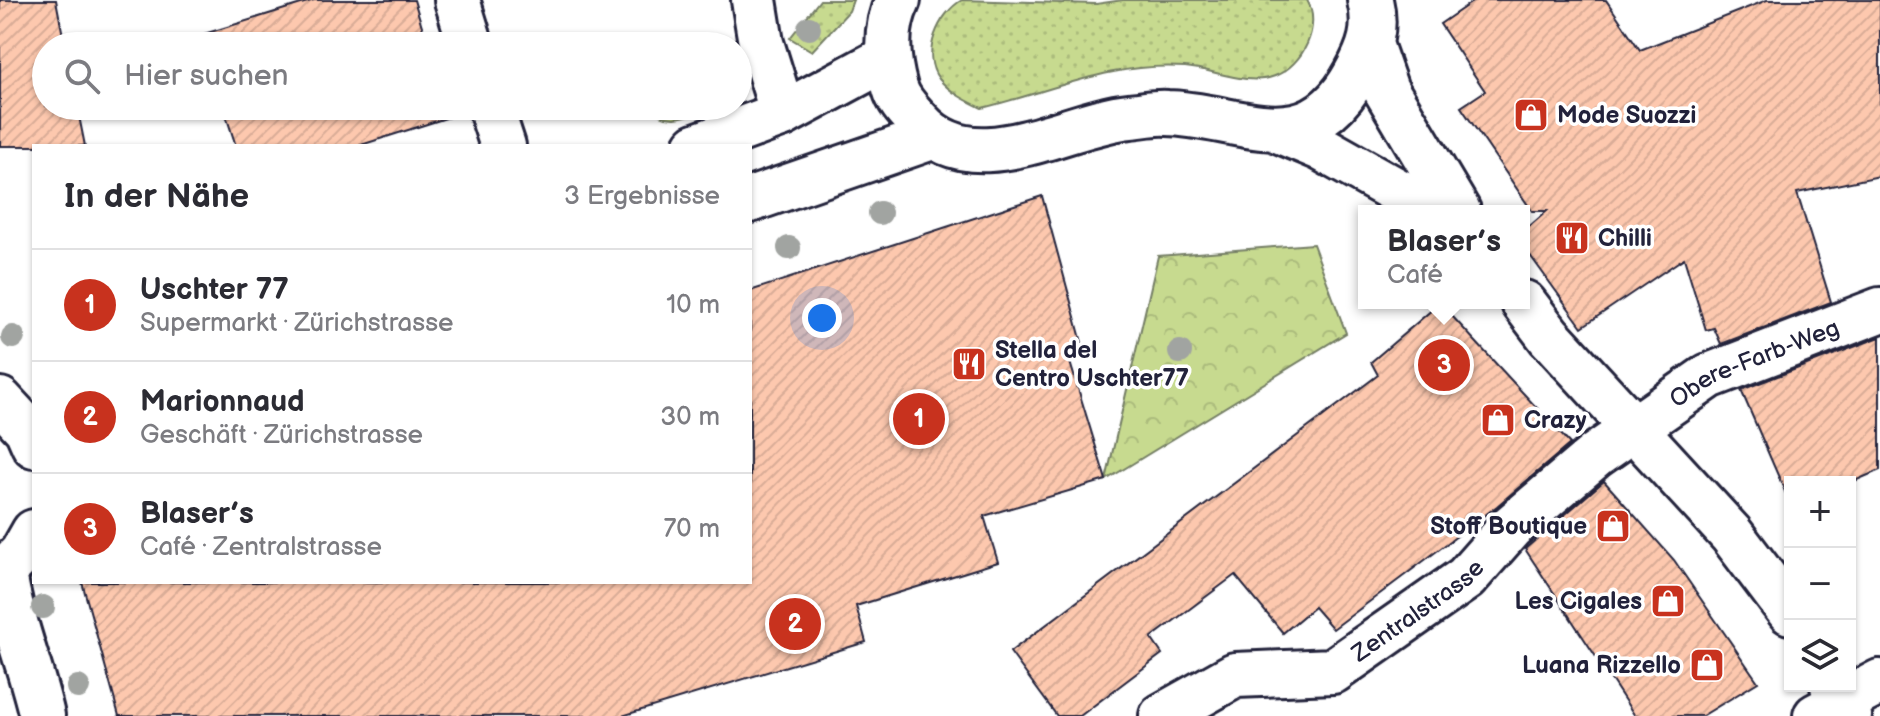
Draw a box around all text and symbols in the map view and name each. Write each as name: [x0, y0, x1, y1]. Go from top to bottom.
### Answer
search box: [32, 32, 752, 120]
icon: search: [60, 54, 104, 98]
text: Hier suchen: [124, 58, 289, 94]
shop icon: Mode Suozzi: [1512, 96, 1550, 134]
place label: Mode Suozzi: [1557, 101, 1696, 130]
text: In der Nähe: [64, 176, 249, 217]
text: 3 Ergebnisse: [564, 181, 720, 212]
popup: [1358, 205, 1530, 309]
restaurant icon: Chilli: [1553, 219, 1591, 257]
text: Blaser’s: [1387, 224, 1501, 260]
place label: Chilli: [1598, 224, 1652, 253]
text: Café: [1387, 260, 1443, 291]
text: Uschter 77: [140, 272, 289, 308]
text: 1: [85, 290, 95, 321]
text: 10 m: [666, 290, 720, 321]
your location: [802, 298, 842, 338]
text: Supermarkt · Zürichstrasse: [140, 308, 453, 339]
street label: Obere-Farb-Weg: [1664, 313, 1843, 414]
pin: 3: [1418, 335, 1470, 395]
place label: Stella del Centro Uschter77: [995, 336, 1189, 393]
restaurant icon: Stella del Centro Uschter77: [950, 345, 988, 383]
text: Marionnaud: [140, 384, 305, 420]
pin: 1: [893, 389, 945, 449]
shop icon: Crazy: [1479, 401, 1517, 439]
text: 2: [82, 402, 98, 433]
text: 30 m: [660, 402, 720, 433]
place label: Crazy: [1524, 406, 1587, 435]
text: Geschäft · Zürichstrasse: [140, 420, 423, 451]
map controls: [1784, 476, 1856, 692]
button: +: [1784, 476, 1856, 548]
text: Blaser’s: [140, 496, 254, 532]
shop icon: Stoff Boutique: [1594, 507, 1632, 545]
place label: Stoff Boutique: [1430, 512, 1587, 541]
text: 3: [82, 514, 98, 545]
text: 70 m: [663, 514, 720, 545]
text: Café · Zentralstrasse: [140, 532, 382, 563]
button: −: [1784, 548, 1856, 620]
street label: Zentralstrasse: [1345, 553, 1490, 668]
shop icon: Les Cigales: [1649, 582, 1687, 620]
place label: Les Cigales: [1515, 587, 1642, 616]
pin: 2: [769, 594, 821, 654]
button: layers: [1784, 620, 1856, 692]
shop icon: Luana Rizzello: [1688, 646, 1726, 684]
place label: Luana Rizzello: [1522, 651, 1681, 680]

